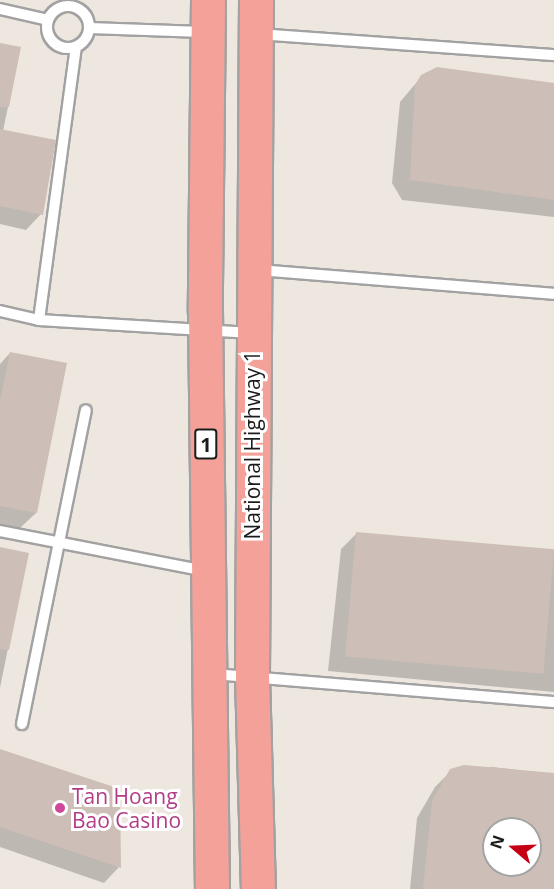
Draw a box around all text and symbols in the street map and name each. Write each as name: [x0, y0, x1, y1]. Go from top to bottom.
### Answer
street label: National Highway 1: [239, 350, 265, 540]
road number: 1: [194, 427, 218, 461]
place label: Tan Hoang Bao Casino: [72, 783, 181, 833]
marker: Tan Hoang Bao Casino: [53, 801, 67, 815]
north arrow: [482, 817, 542, 877]
text: N: [484, 832, 509, 852]

